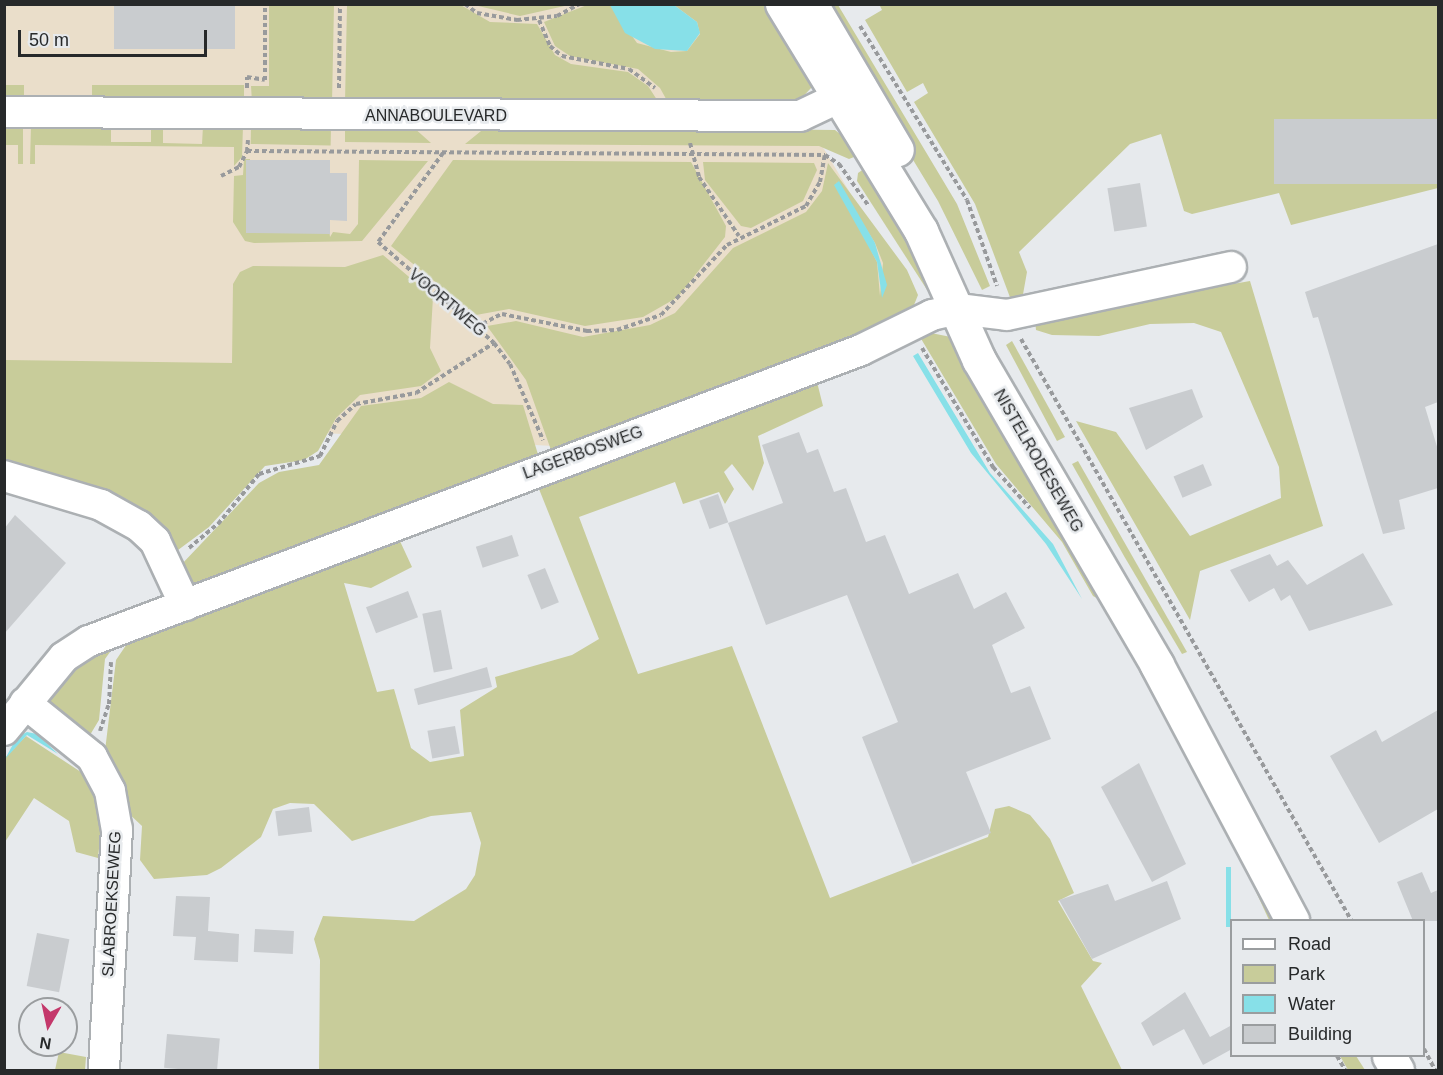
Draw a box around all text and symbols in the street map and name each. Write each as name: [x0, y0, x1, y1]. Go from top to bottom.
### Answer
scale bar: [21, 18, 210, 56]
text: 50 m: [29, 30, 69, 50]
street label: ANNABOULEVARD: [365, 106, 507, 126]
street label: VOORTWEG: [405, 265, 489, 341]
street label: NISTELRODESEWEG: [989, 386, 1087, 536]
street label: LAGERBOSWEG: [520, 422, 646, 484]
street label: SLABROEKSEWEG: [99, 831, 125, 977]
legend: [1230, 919, 1425, 1057]
text: Road: [1288, 934, 1331, 954]
text: Park: [1288, 964, 1325, 984]
text: Water: [1288, 994, 1335, 1014]
north arrow: [18, 997, 78, 1057]
text: Building: [1288, 1024, 1352, 1044]
text: N: [38, 1034, 52, 1053]

